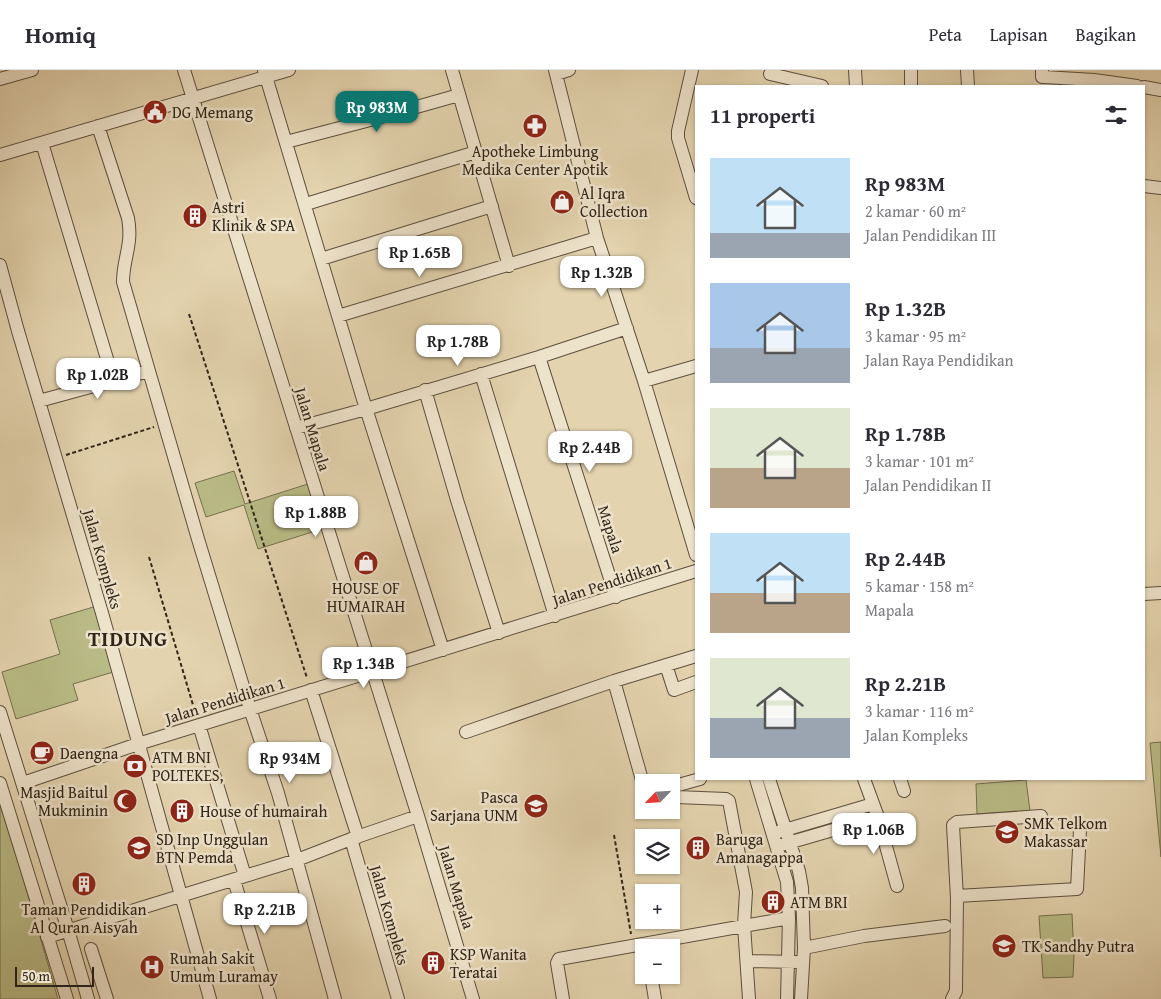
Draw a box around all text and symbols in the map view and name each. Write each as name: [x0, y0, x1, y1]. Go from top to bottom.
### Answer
text: Homiq: [25, 17, 96, 52]
text: Peta: [929, 21, 962, 48]
text: Lapisan: [990, 21, 1048, 48]
text: Bagikan: [1076, 21, 1136, 48]
pin: Rp 983M: [331, 90, 423, 133]
text: Rp 983M: [346, 95, 408, 119]
public building icon: DG Memang: [142, 99, 168, 125]
place label: DG Memang: [172, 100, 253, 124]
text: 11 properti: [710, 100, 815, 131]
icon: filters: [1102, 101, 1130, 129]
pharmacy icon: Apotheke Limbung Medika Center Apotik: [522, 113, 548, 139]
place label: Apotheke Limbung Medika Center Apotik: [462, 139, 609, 181]
text: Rp 983M: [865, 168, 945, 199]
icon: home: [750, 178, 810, 238]
place label: Al Iqra Collection: [580, 181, 648, 223]
shop icon: Al Iqra Collection: [549, 189, 575, 215]
place label: Astri Klinik & SPA: [212, 195, 295, 237]
text: 2 kamar · 60 m²: [865, 199, 966, 223]
building icon: Astri Klinik & SPA: [182, 203, 208, 229]
text: Jalan Pendidikan III: [865, 223, 996, 247]
pin: Rp 1.65B: [368, 236, 472, 278]
text: Rp 1.65B: [389, 240, 451, 264]
pin: Rp 1.32B: [550, 256, 654, 298]
text: Rp 1.32B: [571, 260, 633, 284]
text: Rp 1.32B: [865, 293, 946, 324]
icon: home: [750, 303, 810, 363]
pin: Rp 1.78B: [406, 324, 510, 367]
text: 3 kamar · 95 m²: [865, 324, 966, 348]
text: Rp 1.78B: [427, 329, 489, 353]
text: Jalan Raya Pendidikan: [865, 348, 1014, 372]
pin: Rp 1.02B: [46, 358, 150, 400]
text: Rp 1.02B: [67, 362, 129, 386]
street label: Jalan Mapala: [288, 382, 337, 474]
text: Rp 1.78B: [865, 418, 946, 449]
icon: home: [750, 428, 810, 488]
pin: Rp 2.44B: [538, 430, 642, 473]
text: Rp 2.44B: [559, 435, 621, 459]
text: 3 kamar · 101 m²: [865, 449, 974, 473]
text: Jalan Pendidikan II: [865, 473, 991, 497]
pin: Rp 1.88B: [264, 496, 368, 538]
text: Rp 1.88B: [285, 500, 347, 524]
street label: Mapala: [592, 502, 630, 556]
street label: Jalan Kompleks: [77, 504, 129, 612]
text: Rp 2.44B: [865, 543, 946, 574]
shop icon: HOUSE OF HUMAIRAH: [353, 550, 379, 576]
street label: Jalan Pendidikan 1: [547, 550, 675, 612]
icon: home: [750, 553, 810, 613]
text: 5 kamar · 158 m²: [865, 574, 974, 598]
place label: HOUSE OF HUMAIRAH: [327, 576, 406, 618]
text: Mapala: [865, 598, 914, 622]
district label: TIDUNG: [88, 623, 168, 654]
pin: Rp 1.34B: [312, 646, 416, 689]
text: Rp 1.34B: [333, 651, 395, 675]
text: Rp 2.21B: [865, 668, 946, 699]
street label: Jalan Pendidikan 1: [160, 670, 288, 730]
icon: home: [750, 678, 810, 738]
text: 3 kamar · 116 m²: [865, 699, 974, 723]
text: Jalan Kompleks: [865, 723, 968, 747]
cafe icon: Daengna: [29, 740, 55, 766]
place label: Daengna: [60, 741, 119, 765]
pin: Rp 934M: [244, 742, 336, 784]
place label: ATM BNI POLTEKES,: [152, 745, 224, 787]
text: Rp 934M: [259, 746, 321, 770]
bank icon: ATM BNI POLTEKES,: [122, 753, 148, 779]
north arrow: [635, 774, 680, 819]
map controls: [635, 774, 680, 984]
place label: Masjid Baitul Mukminin: [20, 780, 109, 822]
place label: Pasca Sarjana UNM: [430, 785, 518, 827]
mosque icon: Masjid Baitul Mukminin: [112, 788, 138, 814]
school or university icon: Pasca Sarjana UNM: [523, 793, 549, 819]
building icon: House of humairah: [169, 798, 195, 824]
place label: House of humairah: [200, 799, 327, 823]
place label: SMK Telkom Makassar: [1024, 811, 1107, 853]
pin: Rp 1.06B: [822, 812, 926, 855]
text: Rp 1.06B: [843, 817, 905, 841]
school or university icon: SMK Telkom Makassar: [994, 819, 1020, 845]
place label: SD Inp Unggulan BTN Pemda: [156, 827, 268, 869]
place label: Baruga Amanagappa: [716, 827, 804, 869]
button: layers: [635, 829, 680, 874]
school or university icon: SD Inp Unggulan BTN Pemda: [126, 835, 152, 861]
building icon: Baruga Amanagappa: [685, 835, 711, 861]
street label: Jalan Mapala: [432, 840, 481, 932]
street label: Jalan Kompleks: [364, 860, 416, 968]
building icon: Taman Pendidikan Al Quran Aisyah: [71, 871, 97, 897]
button: +: [635, 884, 680, 929]
building icon: ATM BRI: [760, 889, 786, 915]
place label: ATM BRI: [790, 890, 848, 914]
pin: Rp 2.21B: [213, 892, 317, 935]
place label: Taman Pendidikan Al Quran Aisyah: [22, 897, 146, 939]
text: Rp 2.21B: [234, 897, 296, 921]
school or university icon: TK Sandhy Putra: [991, 933, 1017, 959]
place label: TK Sandhy Putra: [1022, 934, 1135, 958]
button: −: [635, 939, 680, 984]
place label: KSP Wanita Teratai: [450, 942, 527, 984]
place label: Rumah Sakit Umum Luramay: [170, 946, 278, 988]
building icon: KSP Wanita Teratai: [420, 950, 446, 976]
hospital icon: Rumah Sakit Umum Luramay: [139, 954, 165, 980]
scale bar: [15, 964, 94, 987]
text: 50 m: [22, 966, 50, 986]

